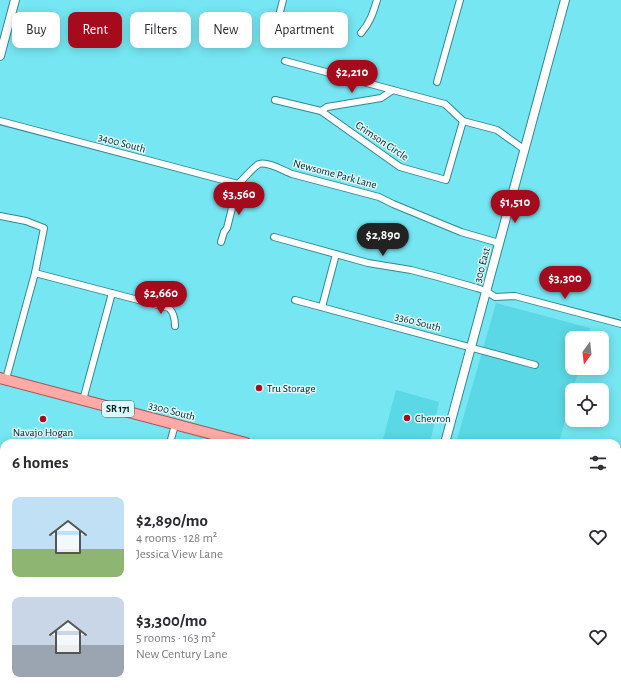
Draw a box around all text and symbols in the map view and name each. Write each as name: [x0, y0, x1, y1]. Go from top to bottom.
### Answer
chip: Buy: [12, 12, 60, 48]
chip: Rent: [68, 12, 122, 48]
chip: Filters: [130, 12, 191, 48]
chip: New: [199, 12, 252, 48]
chip: Apartment: [260, 12, 348, 48]
pin: $2,210: [319, 60, 385, 94]
text: $2,210: [336, 66, 368, 79]
street label: Crimson Circle: [354, 119, 410, 163]
street label: 3400 South: [97, 131, 147, 155]
street label: Newsome Park Lane: [292, 158, 378, 190]
pin: $3,560: [206, 182, 272, 216]
text: $3,560: [222, 188, 256, 201]
pin: $1,510: [482, 190, 548, 224]
text: $1,510: [500, 196, 530, 209]
pin: $2,890: [350, 223, 416, 257]
text: $2,890: [366, 229, 400, 242]
street label: 300 East: [472, 246, 492, 284]
pin: $3,300: [532, 266, 598, 300]
text: $3,300: [548, 272, 582, 285]
pin: $2,660: [128, 281, 194, 315]
text: $2,660: [144, 287, 178, 300]
street label: 3360 South: [394, 311, 442, 333]
north arrow: [565, 331, 609, 375]
map controls: [565, 331, 609, 427]
marker: Tru Storage: [254, 383, 264, 393]
place label: Tru Storage: [267, 383, 315, 394]
button: locate: [565, 383, 609, 427]
street label: 3300 South: [148, 400, 196, 422]
road number: SR 171: [102, 401, 134, 417]
marker: Chevron: [402, 413, 412, 423]
place label: Chevron: [415, 413, 451, 424]
marker: Navajo Hogan: [38, 414, 48, 424]
place label: Navajo Hogan: [13, 427, 73, 438]
icon: filters: [587, 452, 609, 474]
text: 6 homes: [12, 454, 68, 471]
text: $2,890/mo: [136, 512, 208, 529]
icon: home: [44, 513, 92, 561]
icon: heart: [587, 526, 609, 548]
text: 4 rooms · 128 m²: [136, 532, 217, 545]
text: Jessica View Lane: [136, 548, 223, 561]
text: $3,300/mo: [136, 612, 207, 629]
icon: home: [44, 613, 92, 661]
icon: heart: [587, 626, 609, 648]
text: 5 rooms · 163 m²: [136, 632, 216, 645]
text: New Century Lane: [136, 648, 227, 661]

